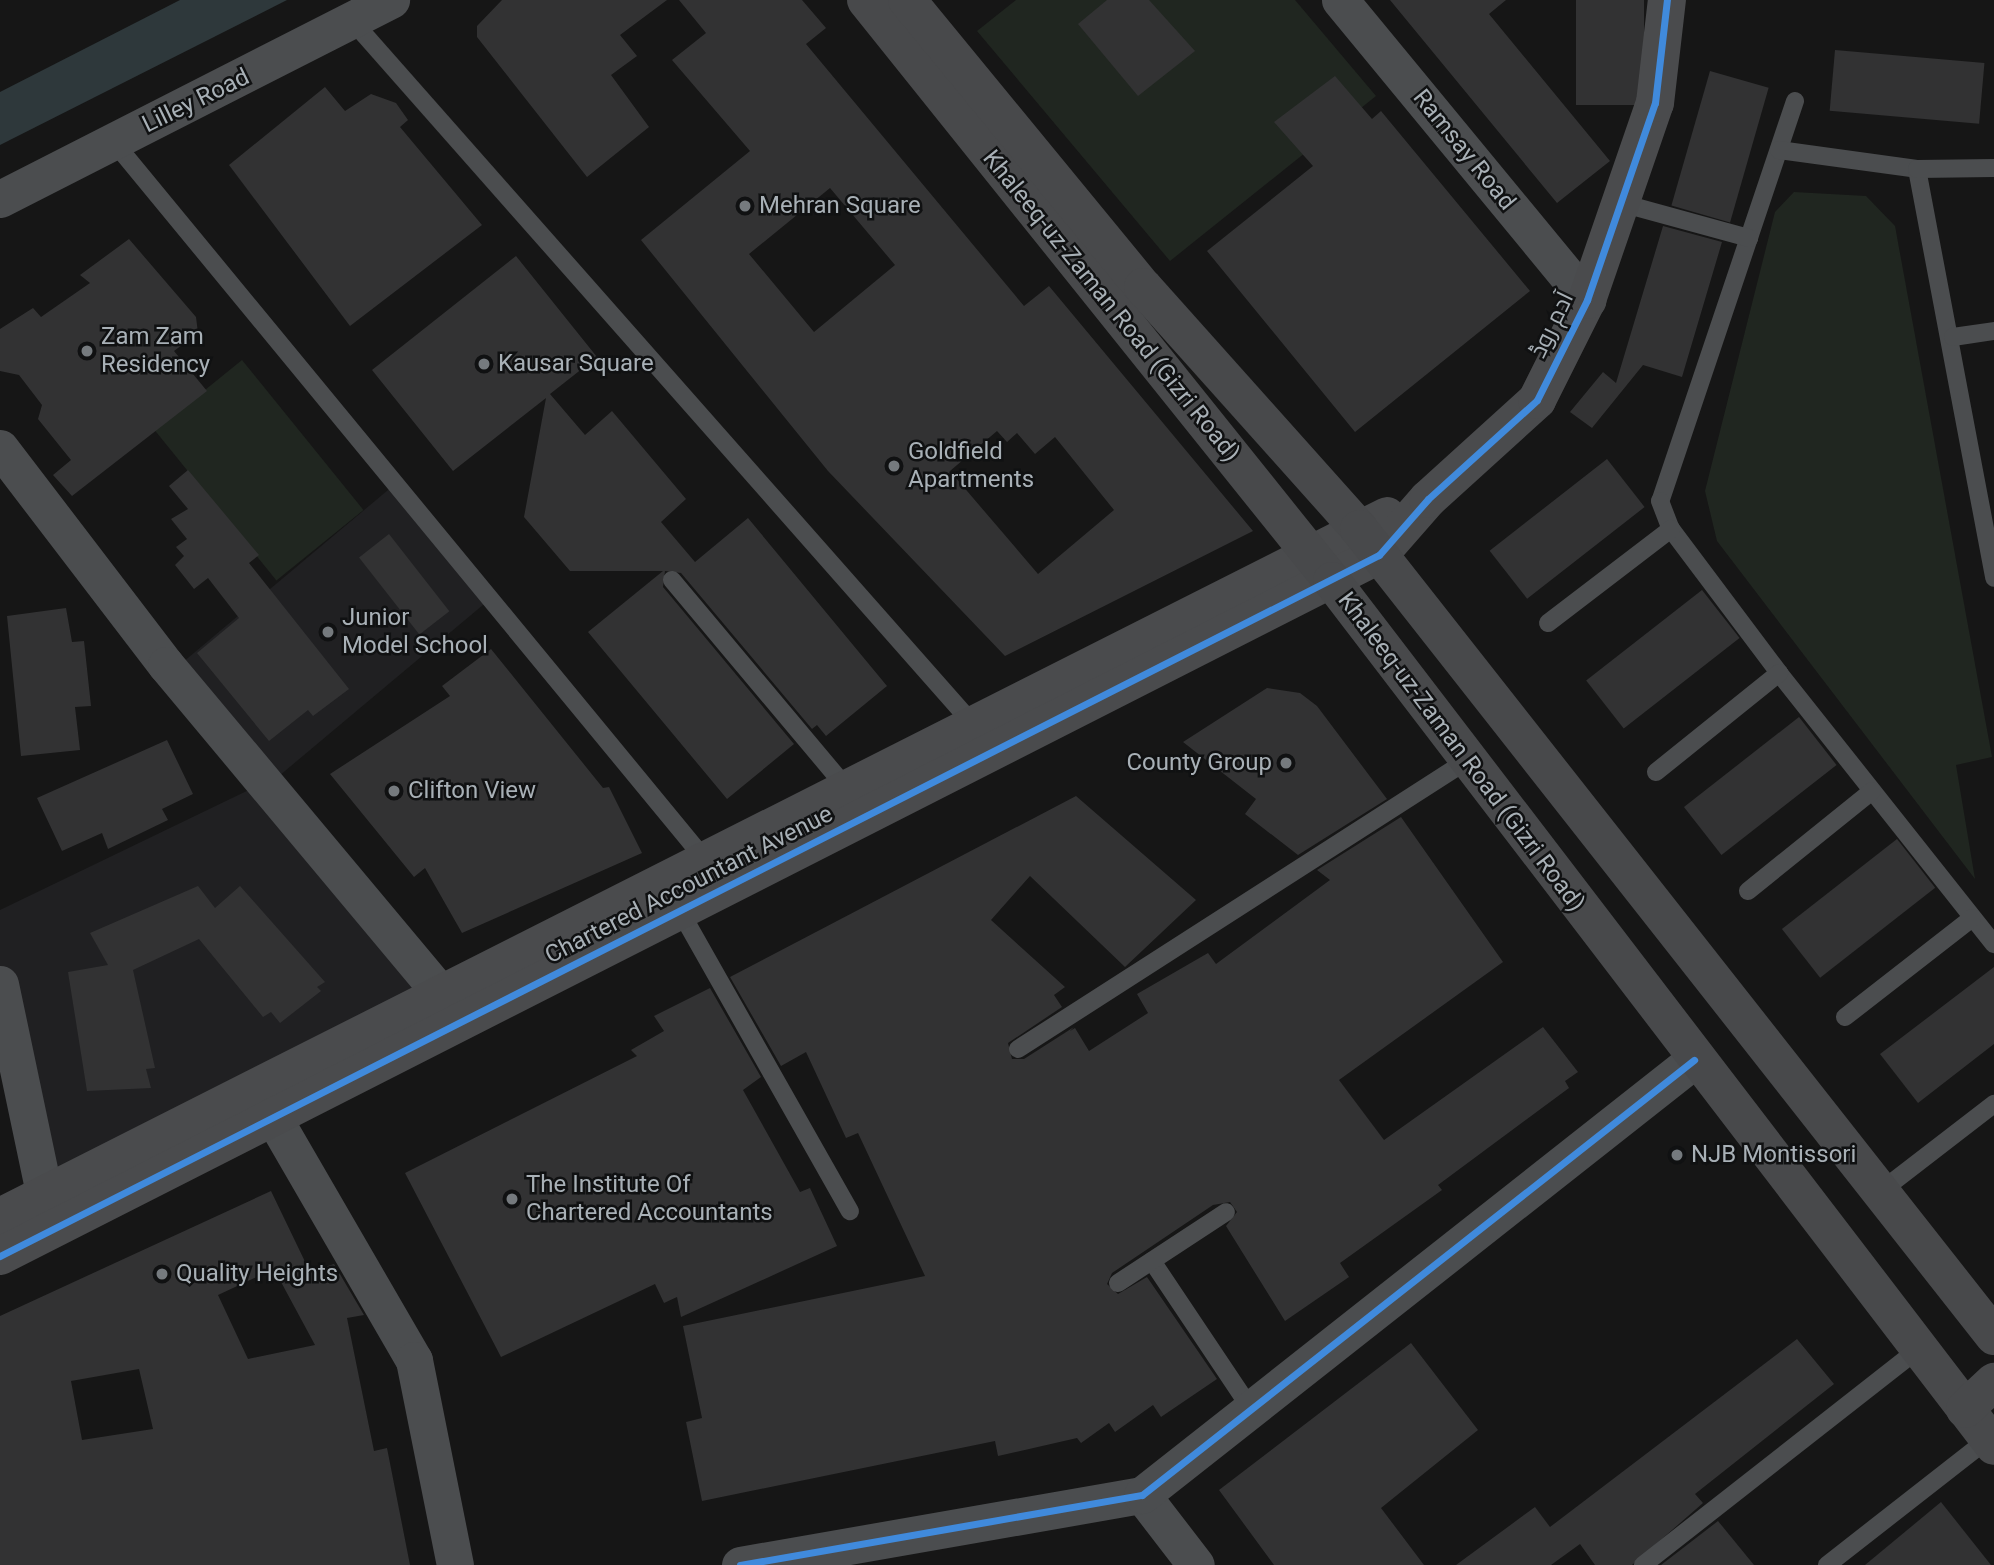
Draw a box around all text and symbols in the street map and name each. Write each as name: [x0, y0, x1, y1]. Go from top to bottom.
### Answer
street label: Lilley Road: [138, 63, 254, 139]
street label: Ramsay Road: [1407, 84, 1521, 216]
street label: Khaleeq-uz-Zaman Road (Gizri Road): [976, 145, 1246, 467]
place label: Mehran Square: [759, 192, 921, 220]
marker: Mehran Square: [737, 198, 753, 214]
street label: آدم روڈ: [1524, 287, 1580, 363]
place label: Zam Zam Residency: [101, 323, 210, 379]
marker: Zam Zam Residency: [79, 343, 95, 359]
place label: Kausar Square: [498, 350, 654, 378]
marker: Kausar Square: [476, 356, 492, 372]
place label: Goldfield Apartments: [908, 438, 1034, 494]
marker: Goldfield Apartments: [886, 458, 902, 474]
street label: Khaleeq-uz-Zaman Road (Gizri Road): [1332, 587, 1590, 917]
place label: Junior Model School: [342, 604, 488, 660]
marker: Junior Model School: [320, 624, 336, 640]
place label: County Group: [1126, 749, 1272, 777]
marker: County Group: [1278, 755, 1294, 771]
place label: Clifton View: [408, 777, 536, 805]
marker: Clifton View: [386, 783, 402, 799]
street label: Chartered Accountant Avenue: [540, 800, 838, 970]
place label: NJB Montissori: [1691, 1141, 1856, 1169]
marker: NJB Montissori: [1669, 1147, 1685, 1163]
place label: The Institute Of Chartered Accountants: [526, 1171, 773, 1227]
marker: The Institute Of Chartered Accountants: [504, 1191, 520, 1207]
place label: Quality Heights: [176, 1260, 338, 1288]
marker: Quality Heights: [154, 1266, 170, 1282]

